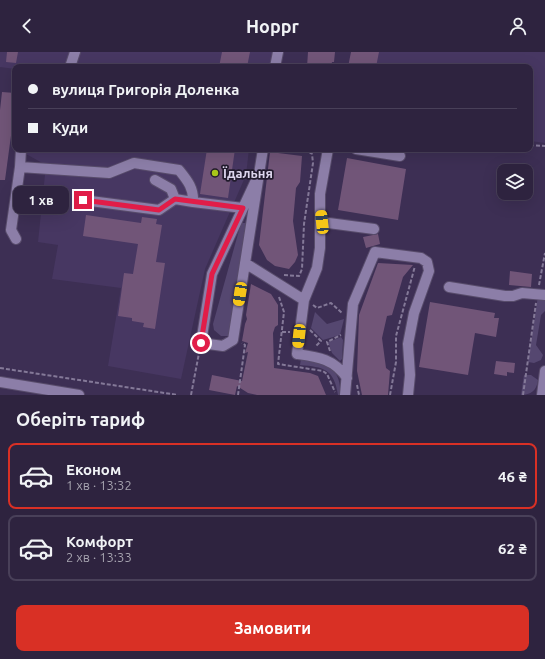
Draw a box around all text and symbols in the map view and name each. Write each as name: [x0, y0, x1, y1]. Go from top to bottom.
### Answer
icon: back: [16, 15, 38, 37]
icon: person: [507, 15, 529, 37]
text: Hoppr: [246, 16, 299, 36]
text: вулиця Григорія Доленка: [52, 81, 239, 98]
text: Куди: [52, 119, 88, 136]
map controls: [497, 164, 533, 200]
button: layers: [497, 164, 533, 200]
place label: Їдальня: [222, 166, 273, 180]
marker: Їдальня: [210, 168, 220, 178]
callout: 1 хв: [13, 186, 69, 214]
route end: [74, 191, 92, 209]
text: 1 хв: [28, 193, 54, 207]
car: [315, 209, 329, 235]
car: [232, 281, 248, 307]
car: [292, 323, 306, 349]
route start: [192, 334, 210, 352]
text: Оберіть тариф: [16, 409, 145, 429]
icon: car: [18, 458, 54, 494]
text: Економ: [66, 461, 121, 478]
text: 46 ₴: [498, 468, 527, 485]
text: 1 хв · 13:32: [66, 478, 132, 492]
icon: car: [18, 530, 54, 566]
text: Комфорт: [66, 533, 133, 550]
text: 62 ₴: [498, 540, 527, 557]
text: 2 хв · 13:33: [66, 550, 132, 564]
button: Замовити: [16, 605, 529, 651]

